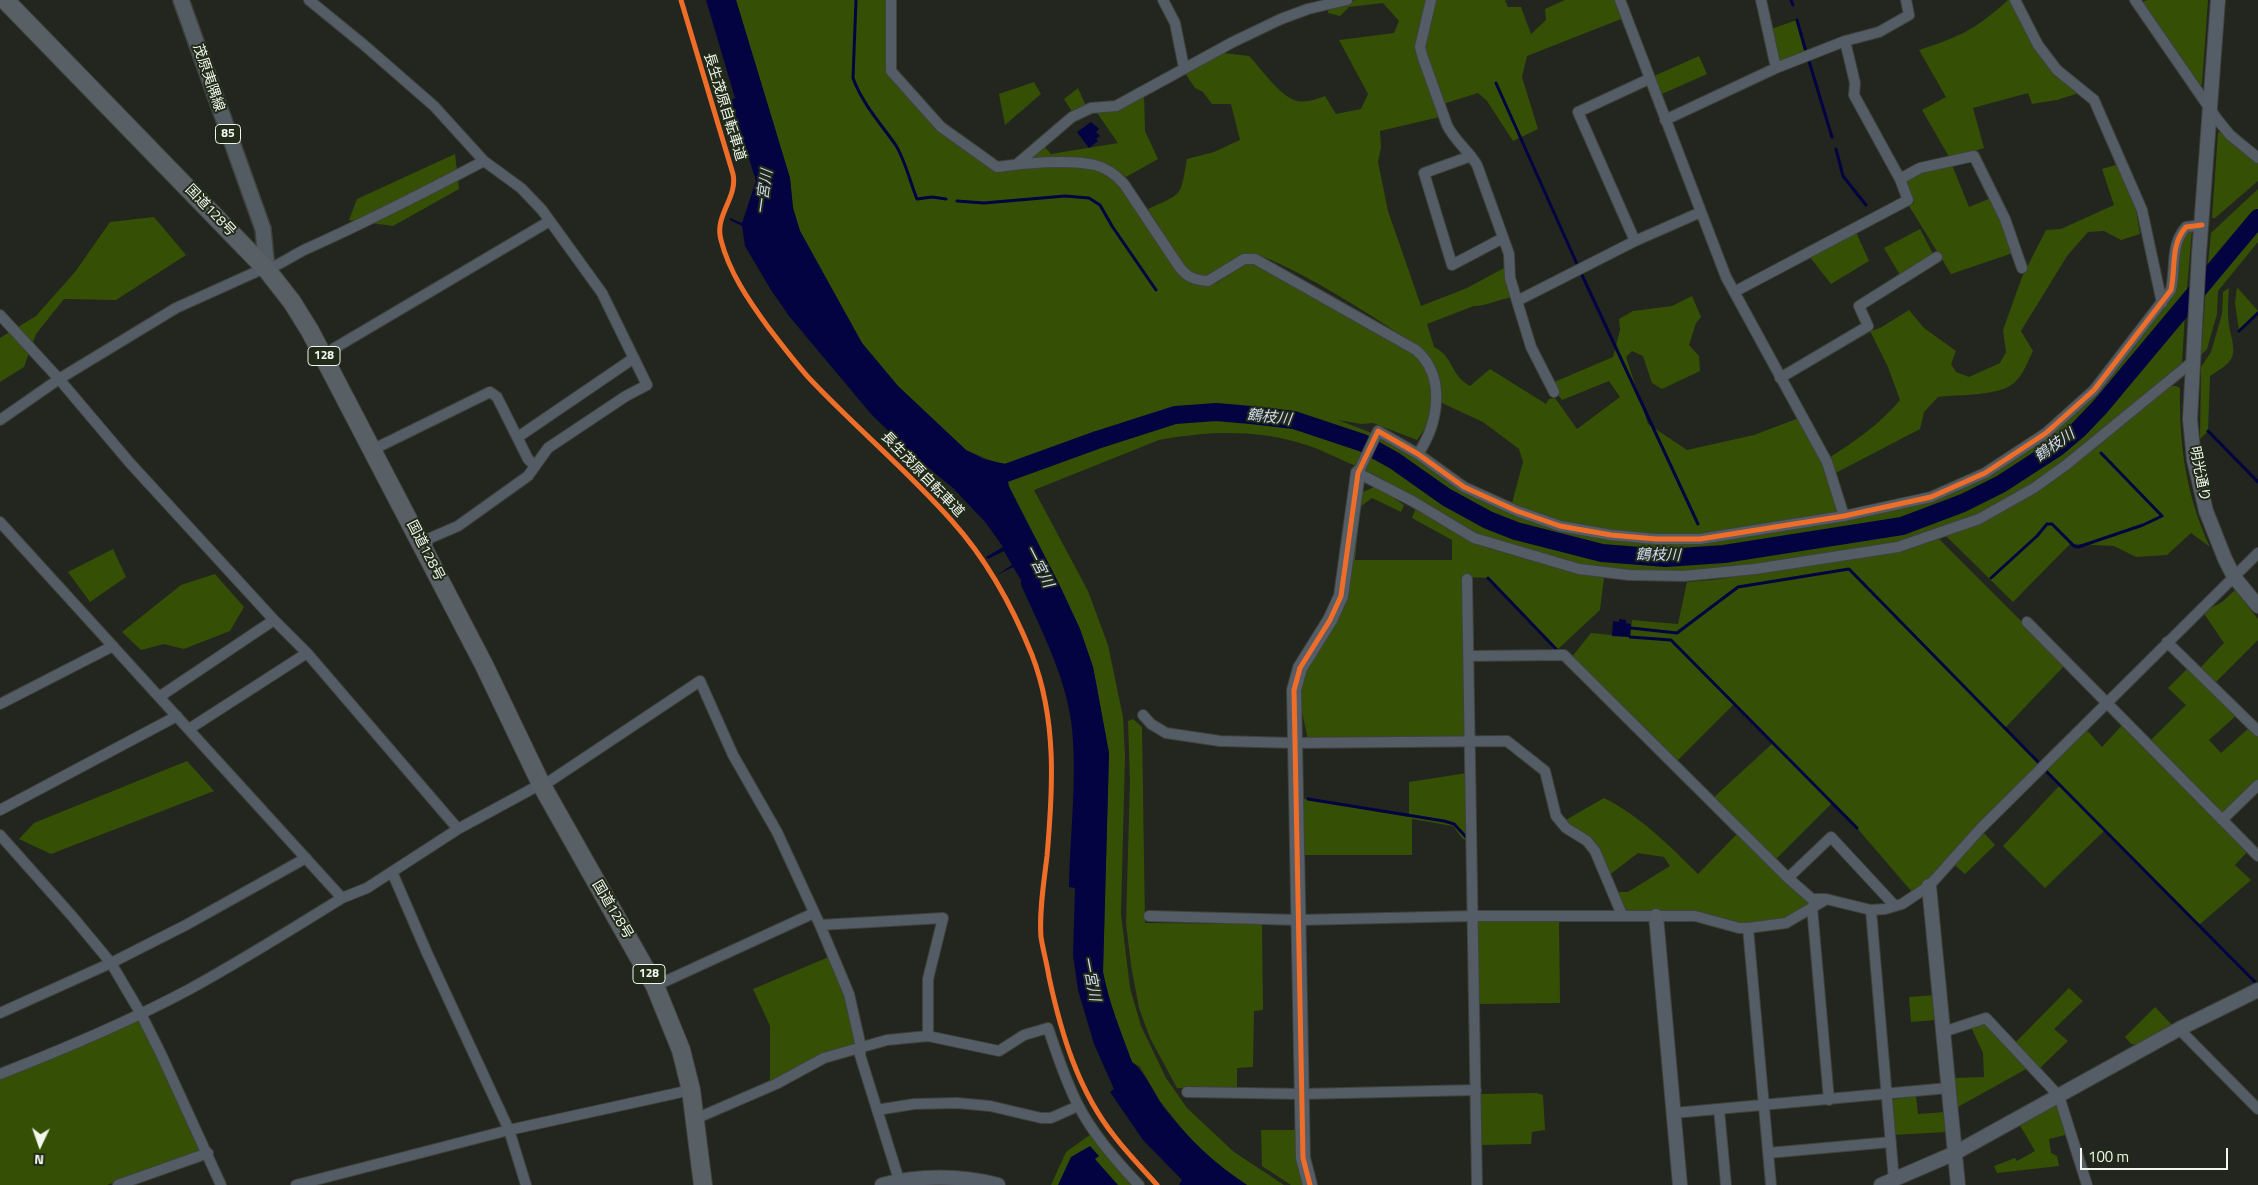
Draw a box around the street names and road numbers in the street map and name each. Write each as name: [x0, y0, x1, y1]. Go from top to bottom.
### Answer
street label: 茂原夷隅線: [189, 42, 227, 114]
street label: 長生茂原自転車道: [700, 51, 748, 163]
road number: 85: [216, 125, 240, 144]
street label: 国道128号: [181, 182, 239, 240]
road number: 128: [308, 346, 340, 366]
street label: 長生茂原自転車道: [877, 429, 967, 521]
street label: 明光通り: [2185, 445, 2213, 503]
street label: 国道128号: [403, 518, 447, 584]
street label: 国道128号: [588, 878, 636, 942]
road number: 128: [633, 964, 665, 984]

